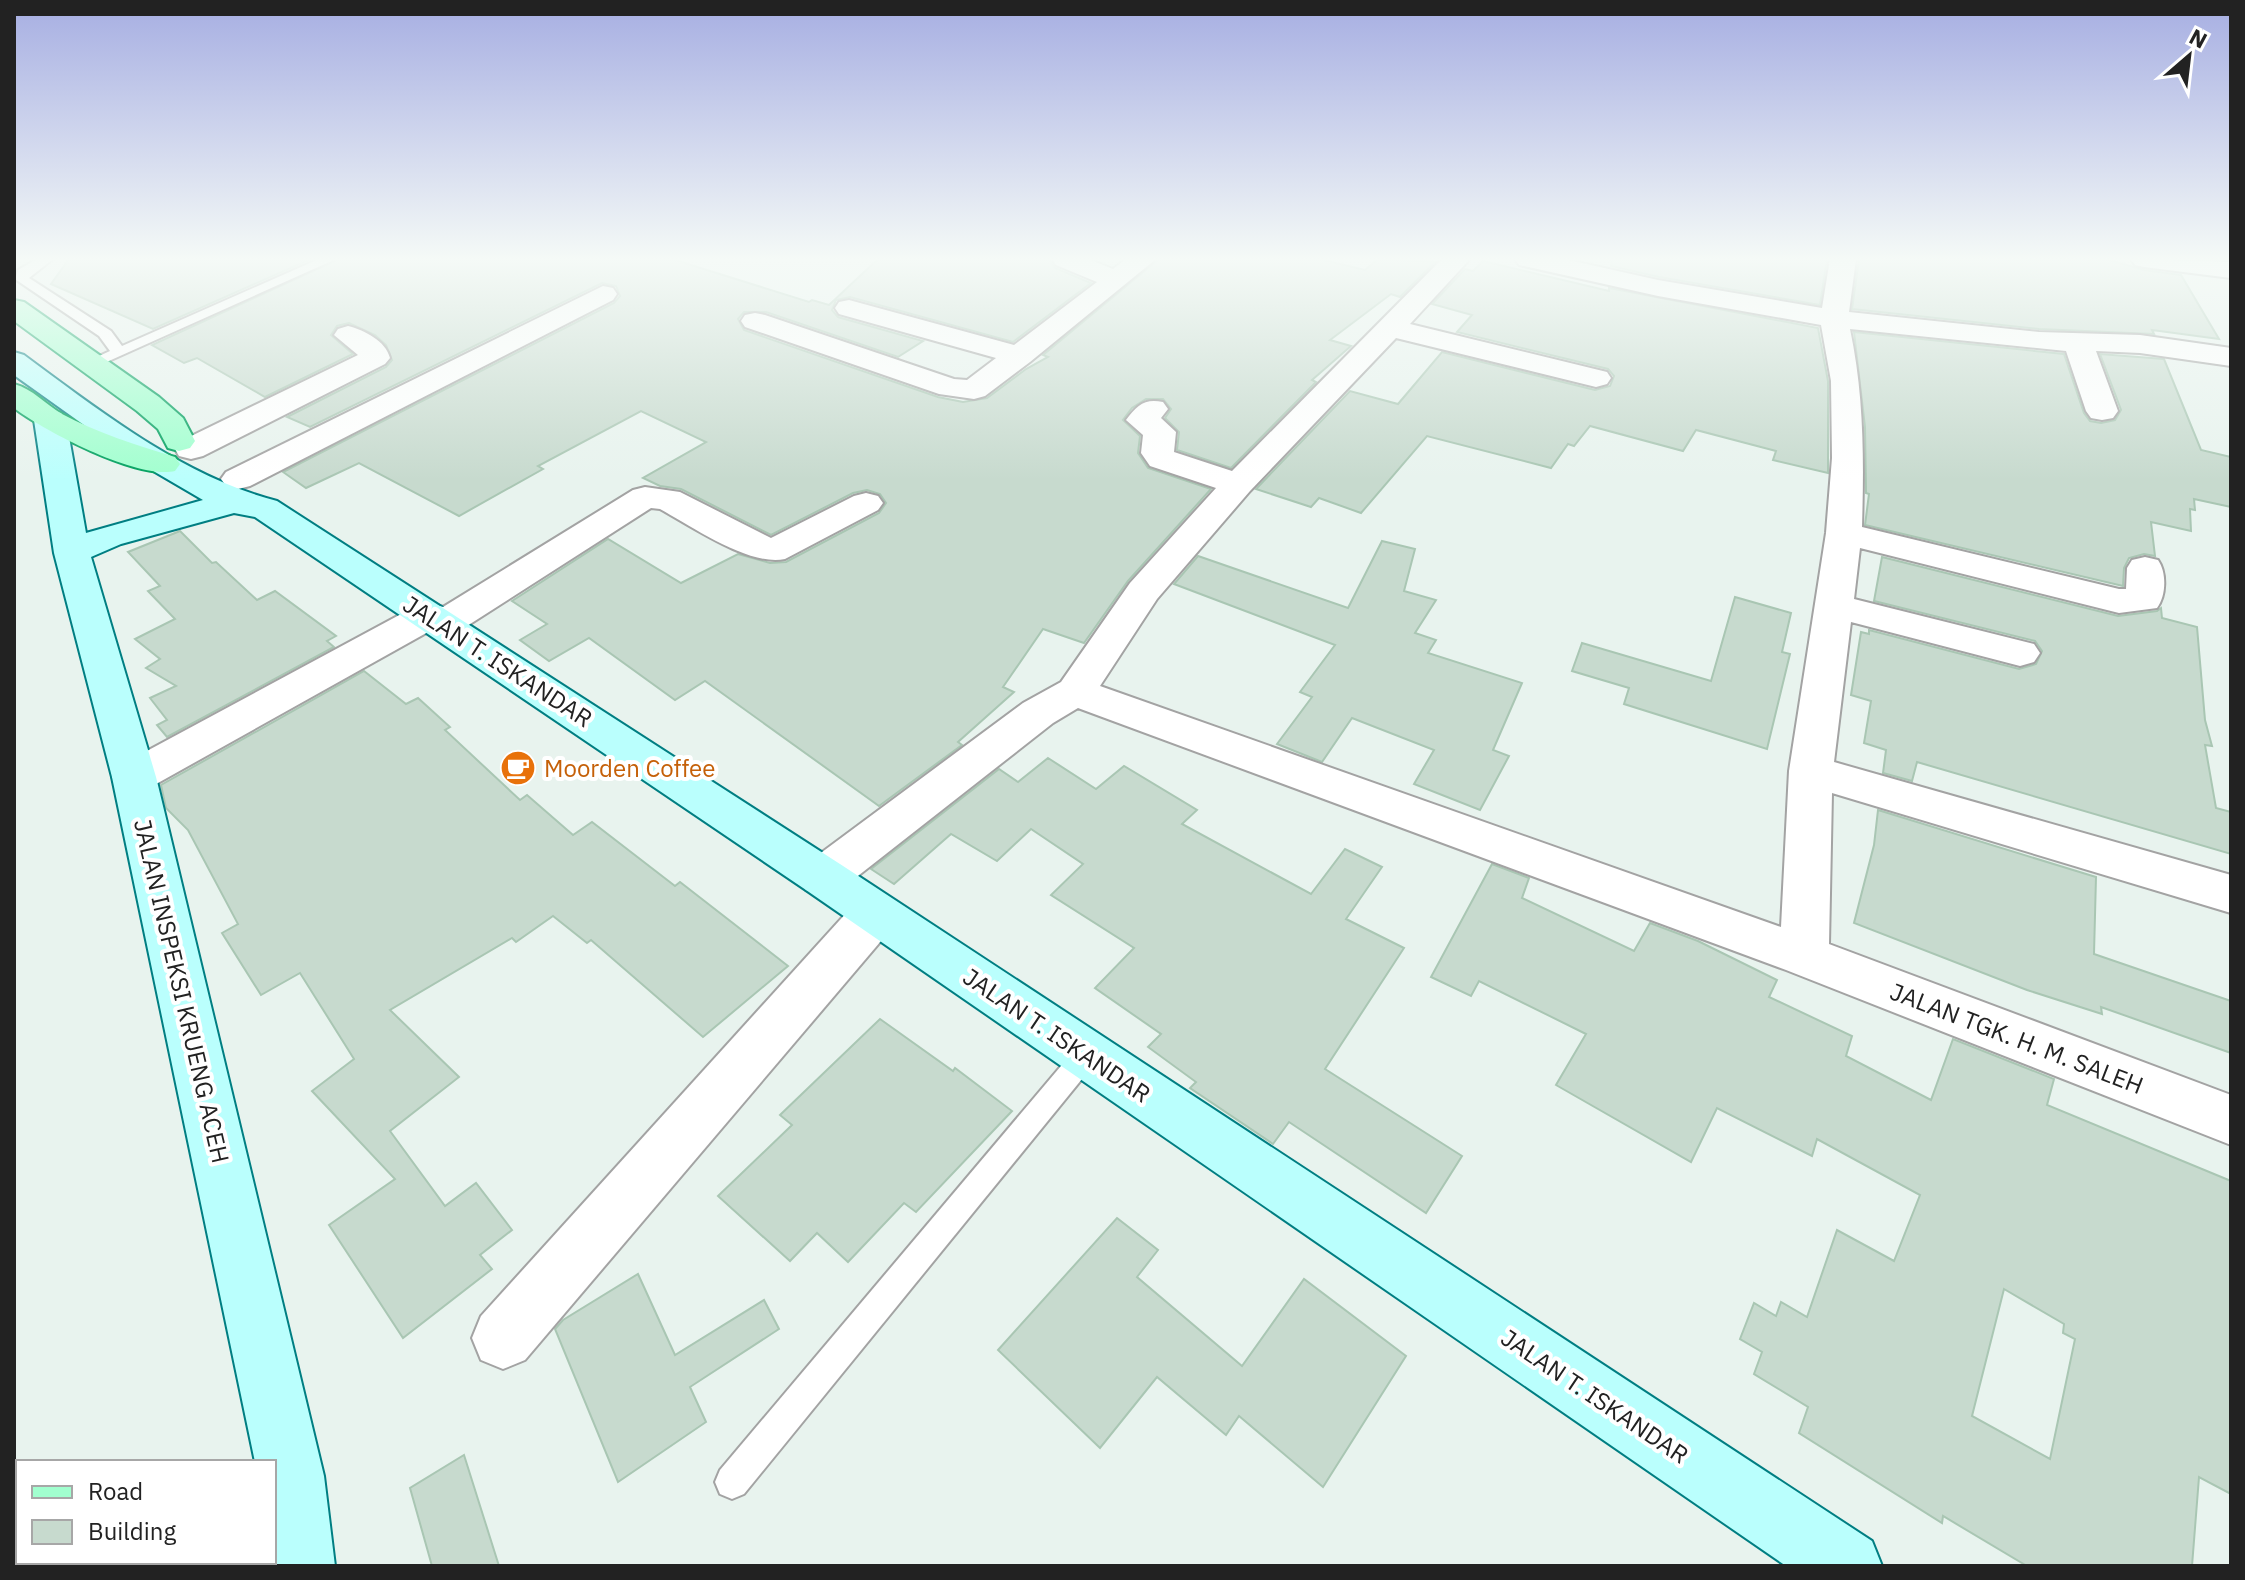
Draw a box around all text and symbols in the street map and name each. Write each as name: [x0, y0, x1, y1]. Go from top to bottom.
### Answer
north arrow: [2149, 16, 2229, 96]
text: N: [2185, 21, 2212, 54]
street label: JALAN T. ISKANDAR: [397, 588, 599, 734]
cafe icon: Moorden Coffee: [499, 749, 537, 787]
place label: Moorden Coffee: [544, 752, 715, 784]
street label: JALAN INSPEKSI KRUENG ACEH: [127, 816, 237, 1166]
street label: JALAN T. ISKANDAR: [957, 960, 1157, 1110]
street label: JALAN TGK. H. M. SALEH: [1886, 975, 2148, 1101]
street label: JALAN T. ISKANDAR: [1495, 1321, 1695, 1471]
legend: [16, 1460, 276, 1564]
text: Road: [88, 1475, 143, 1507]
text: Building: [88, 1515, 176, 1547]

